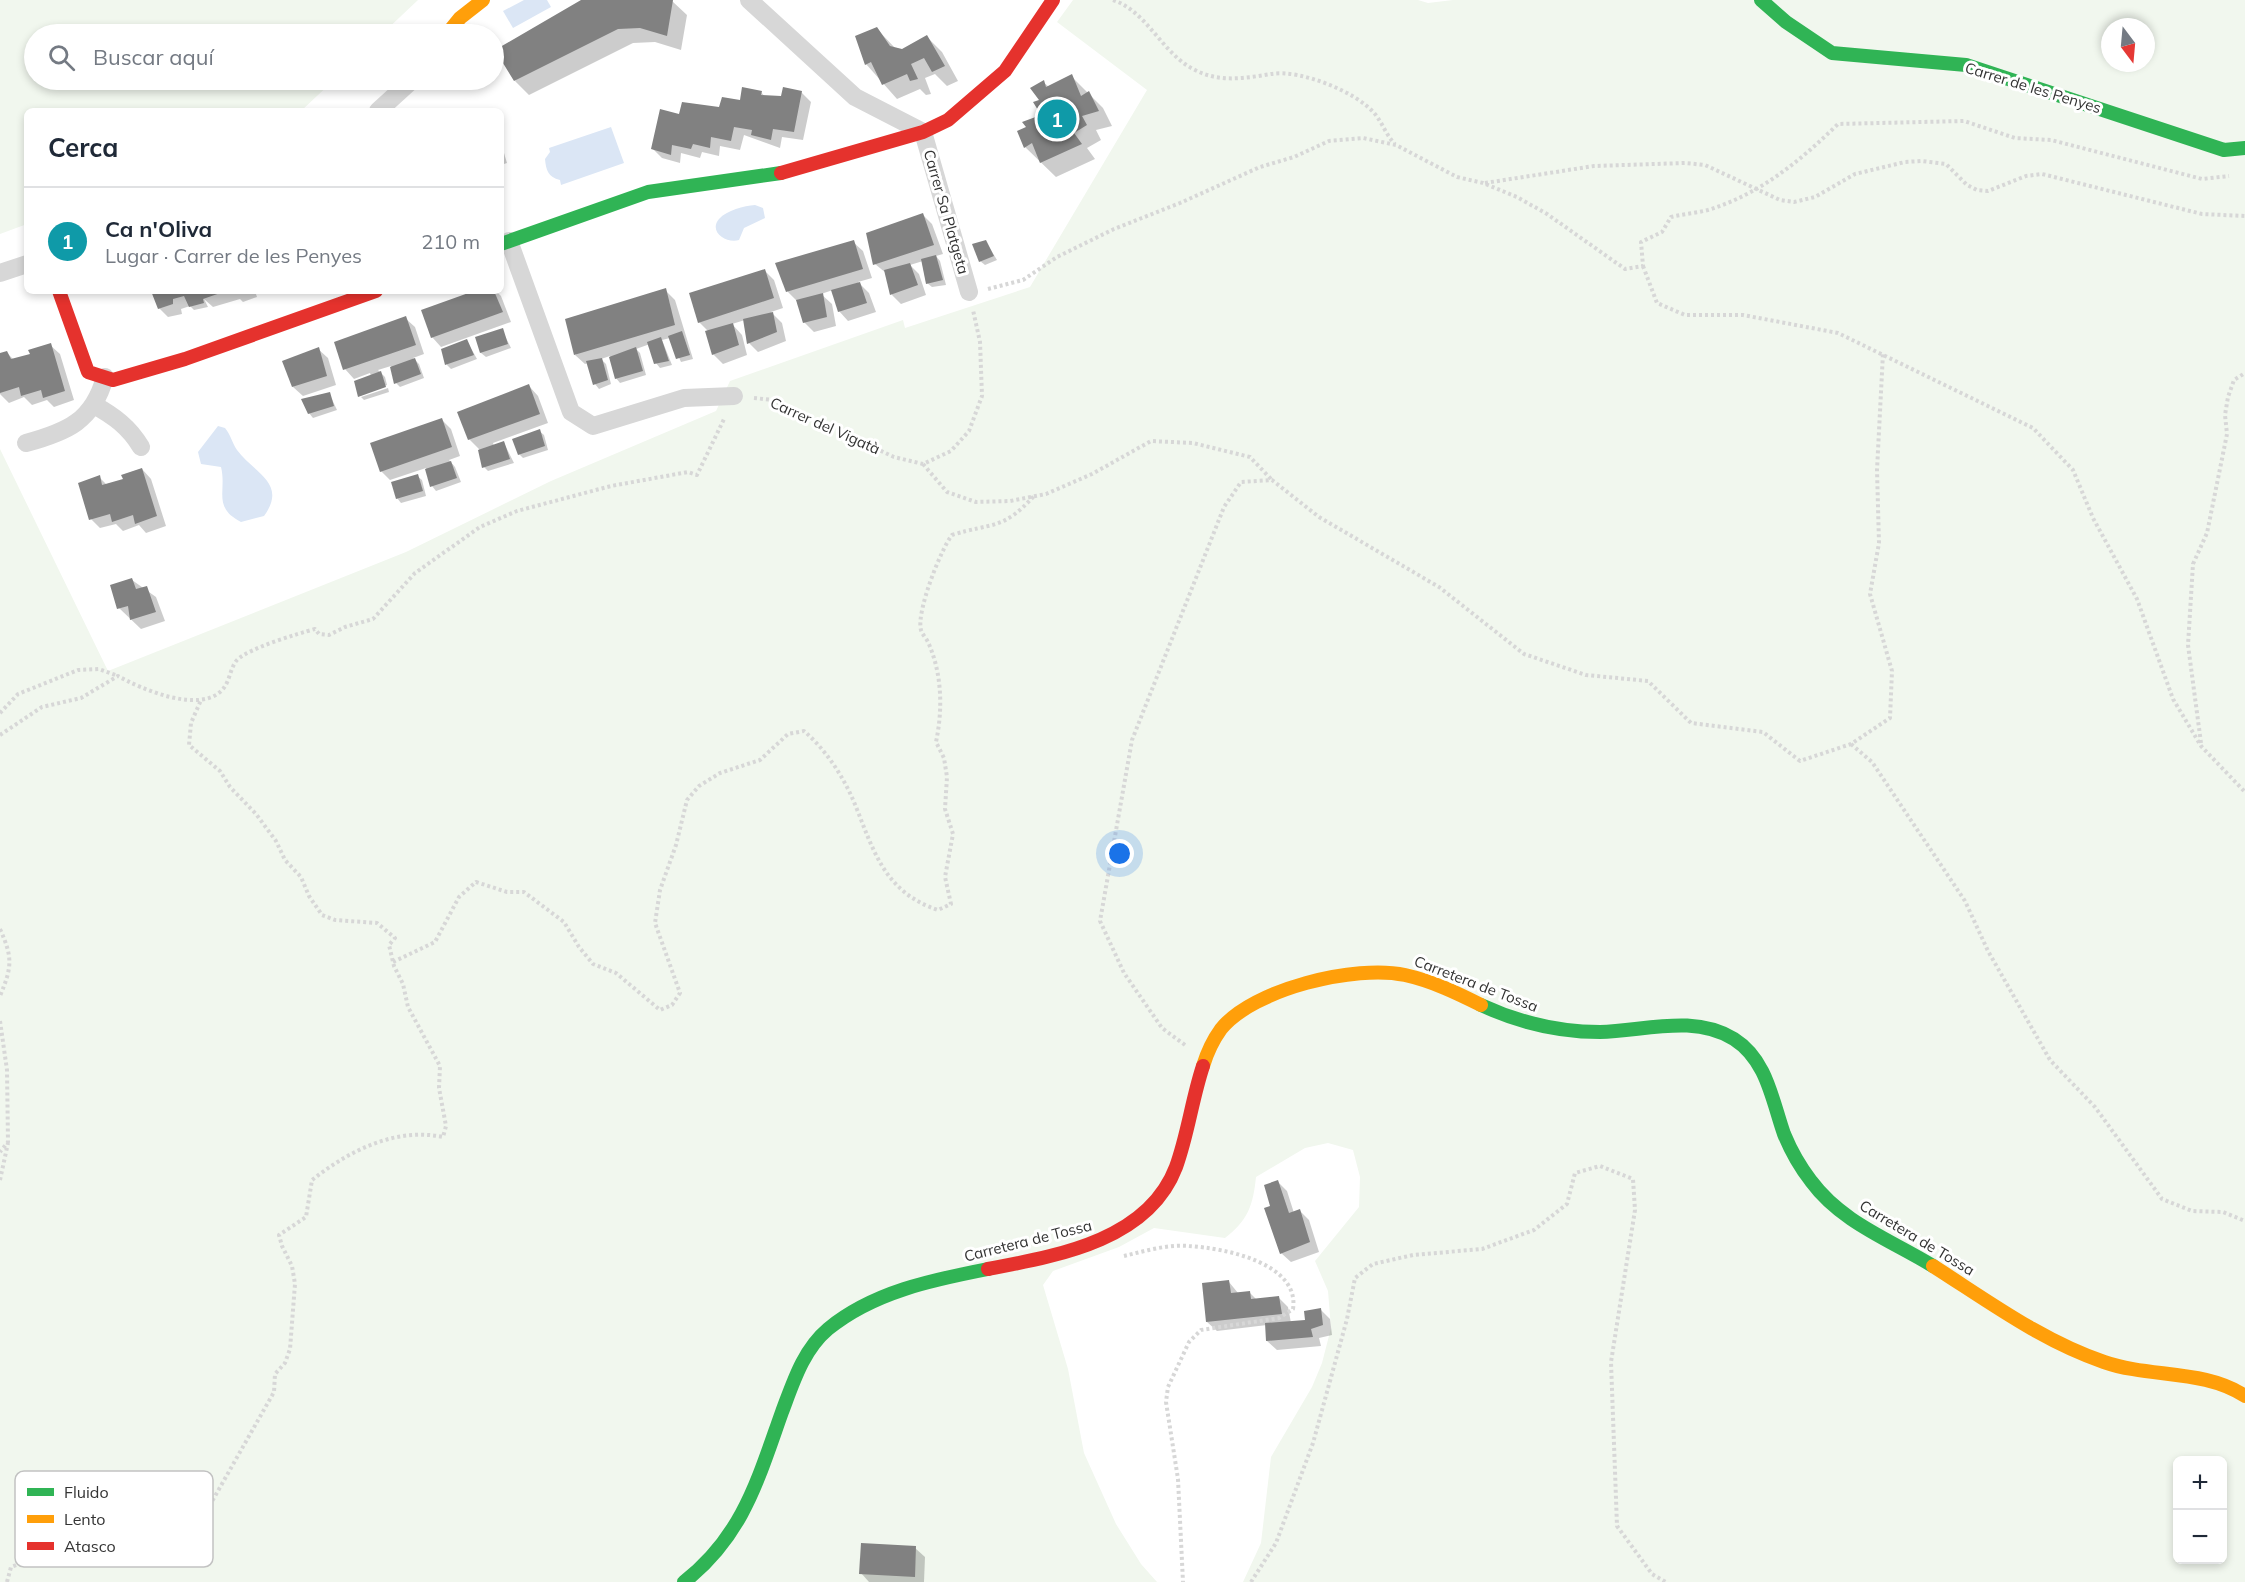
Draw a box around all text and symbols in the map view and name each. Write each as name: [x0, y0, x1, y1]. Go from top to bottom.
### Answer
north arrow: [2101, 18, 2155, 72]
search box: [24, 24, 504, 90]
icon: search: [45, 41, 78, 74]
text: Buscar aquí: [93, 43, 214, 71]
street label: Carrer de les Penyes: [1963, 58, 2103, 117]
pin: 1: [1038, 96, 1076, 142]
text: Cerca: [48, 131, 118, 164]
street label: Carrer Sa Platgeta: [920, 147, 973, 276]
text: Ca n'Oliva: [105, 215, 212, 243]
text: 1: [62, 229, 74, 254]
text: 210 m: [421, 229, 480, 254]
text: Lugar · Carrer de les Penyes: [105, 243, 362, 268]
street label: Carrer del Vigatà: [767, 393, 883, 458]
your location: [1105, 839, 1134, 868]
street label: Carretera de Tossa: [1412, 951, 1541, 1016]
street label: Carretera de Tossa: [1856, 1196, 1978, 1279]
street label: Carretera de Tossa: [962, 1215, 1094, 1266]
map controls: [2173, 1456, 2227, 1564]
button: +: [2173, 1456, 2227, 1510]
legend: [15, 1471, 213, 1567]
text: Fluido: [64, 1482, 109, 1502]
text: Lento: [64, 1509, 105, 1529]
button: −: [2173, 1510, 2227, 1564]
text: Atasco: [64, 1536, 116, 1556]

